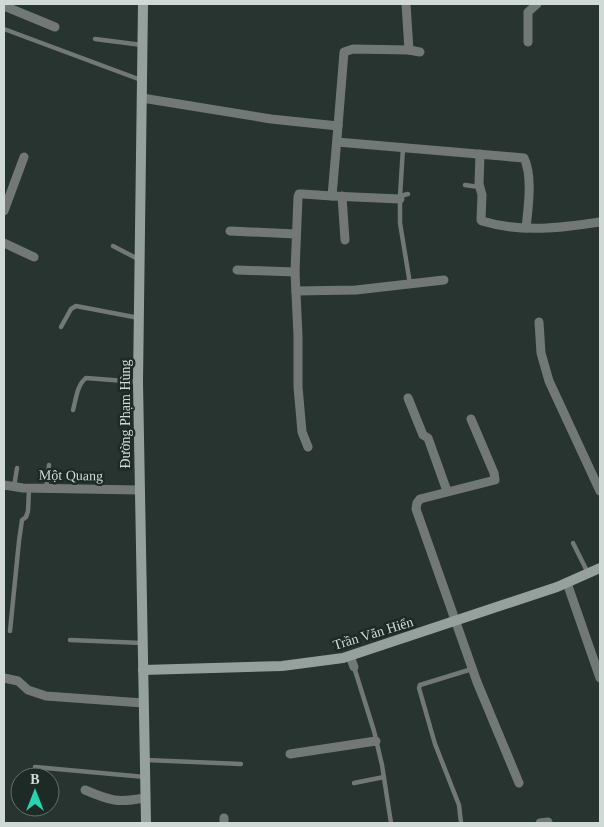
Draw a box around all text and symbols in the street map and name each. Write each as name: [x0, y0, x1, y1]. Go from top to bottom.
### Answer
street label: Đường Phạm Hùng: [118, 359, 133, 469]
street label: Một Quang: [39, 467, 103, 484]
street label: Trần Văn Hiển: [331, 614, 415, 653]
north arrow: [10, 767, 60, 817]
text: B: [30, 772, 40, 787]

